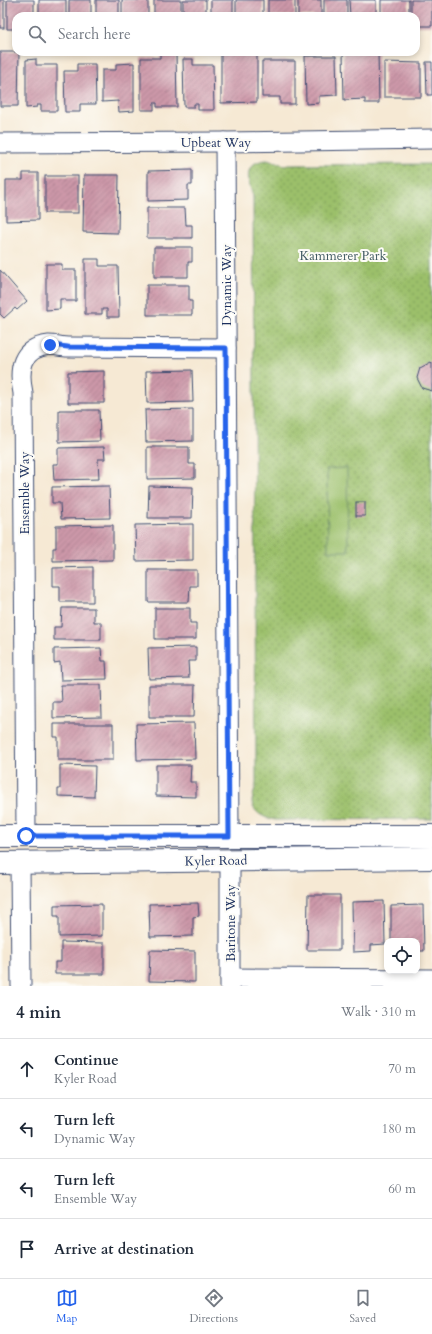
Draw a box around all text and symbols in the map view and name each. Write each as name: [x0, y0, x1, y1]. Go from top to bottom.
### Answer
search box: [12, 12, 420, 56]
icon: search: [26, 23, 48, 45]
text: Search here: [58, 24, 131, 44]
street label: Upbeat Way: [181, 134, 251, 152]
street label: Dynamic Way: [218, 244, 236, 326]
park label: Kammerer Park: [299, 247, 387, 265]
route end: [41, 336, 59, 354]
street label: Ensemble Way: [16, 451, 34, 535]
route start: [17, 827, 35, 845]
street label: Kyler Road: [185, 851, 248, 871]
street label: Baritone Way: [222, 884, 240, 962]
map controls: [384, 938, 420, 974]
button: locate: [384, 938, 420, 974]
text: 4 min: [16, 1001, 61, 1024]
text: Walk · 310 m: [341, 1003, 416, 1021]
text: Continue: [54, 1050, 119, 1070]
icon: ahead: [16, 1058, 38, 1080]
text: 70 m: [388, 1060, 416, 1078]
text: Kyler Road: [54, 1070, 117, 1088]
text: Turn left: [54, 1110, 115, 1130]
icon: left: [16, 1118, 38, 1140]
text: 180 m: [382, 1120, 416, 1138]
text: Dynamic Way: [54, 1130, 135, 1148]
text: Turn left: [54, 1170, 115, 1190]
icon: left: [16, 1178, 38, 1200]
text: 60 m: [388, 1180, 416, 1198]
text: Ensemble Way: [54, 1190, 137, 1208]
icon: arrive: [16, 1238, 38, 1260]
text: Arrive at destination: [54, 1239, 194, 1259]
tab: Map: [56, 1287, 78, 1326]
tab: Directions: [189, 1287, 238, 1326]
tab: Saved: [350, 1287, 376, 1326]

